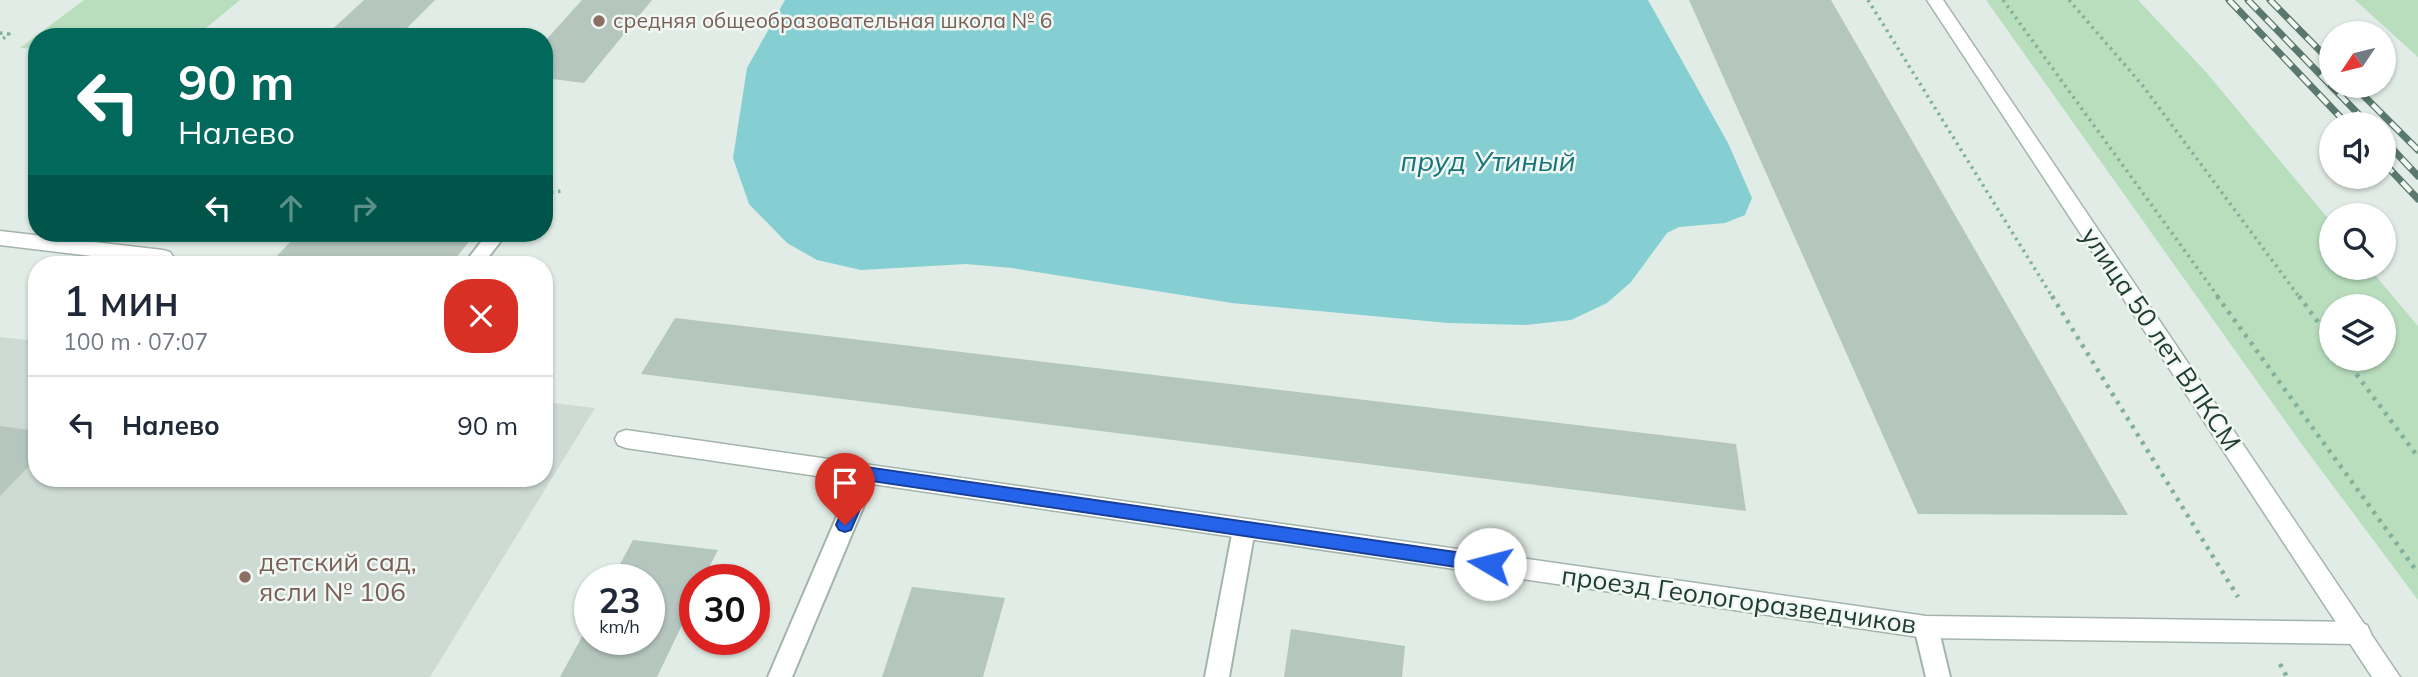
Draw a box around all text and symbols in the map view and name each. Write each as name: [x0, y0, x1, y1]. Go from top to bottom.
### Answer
place label: средняя общеобразовательная школа № 6: [613, 7, 1052, 33]
marker: средняя общеобразовательная школа № 6: [591, 13, 607, 29]
north arrow: [2319, 21, 2396, 98]
map controls: [2319, 21, 2396, 371]
text: 90 m: [178, 51, 294, 112]
icon: left: [63, 56, 154, 147]
text: Налево: [178, 112, 295, 152]
button: sound: [2319, 112, 2396, 189]
water label: пруд Утиный: [1401, 143, 1575, 178]
icon: left: [199, 189, 237, 227]
icon: ahead: [272, 189, 310, 227]
icon: right: [345, 189, 383, 227]
button: search: [2319, 203, 2396, 280]
street label: улица 50 лет ВЛКСМ: [2074, 220, 2249, 457]
text: 1 мин: [63, 274, 179, 327]
button: close: [444, 279, 518, 353]
button: layers: [2319, 294, 2396, 371]
text: 100 m · 07:07: [63, 327, 208, 356]
icon: left: [63, 406, 101, 444]
text: Налево: [122, 409, 220, 442]
text: 90 m: [457, 409, 518, 442]
pin: [815, 453, 875, 525]
icon: arrive: [826, 464, 864, 502]
position arrow: [1453, 527, 1527, 601]
place label: детский сад, ясли № 106: [259, 545, 417, 608]
street label: проезд Геологоразведчиков: [1560, 558, 1919, 641]
speed limit sign: 30: [679, 564, 770, 655]
marker: детский сад, ясли № 106: [237, 569, 253, 585]
text: 23: [598, 578, 641, 622]
text: km/h: [599, 615, 640, 638]

